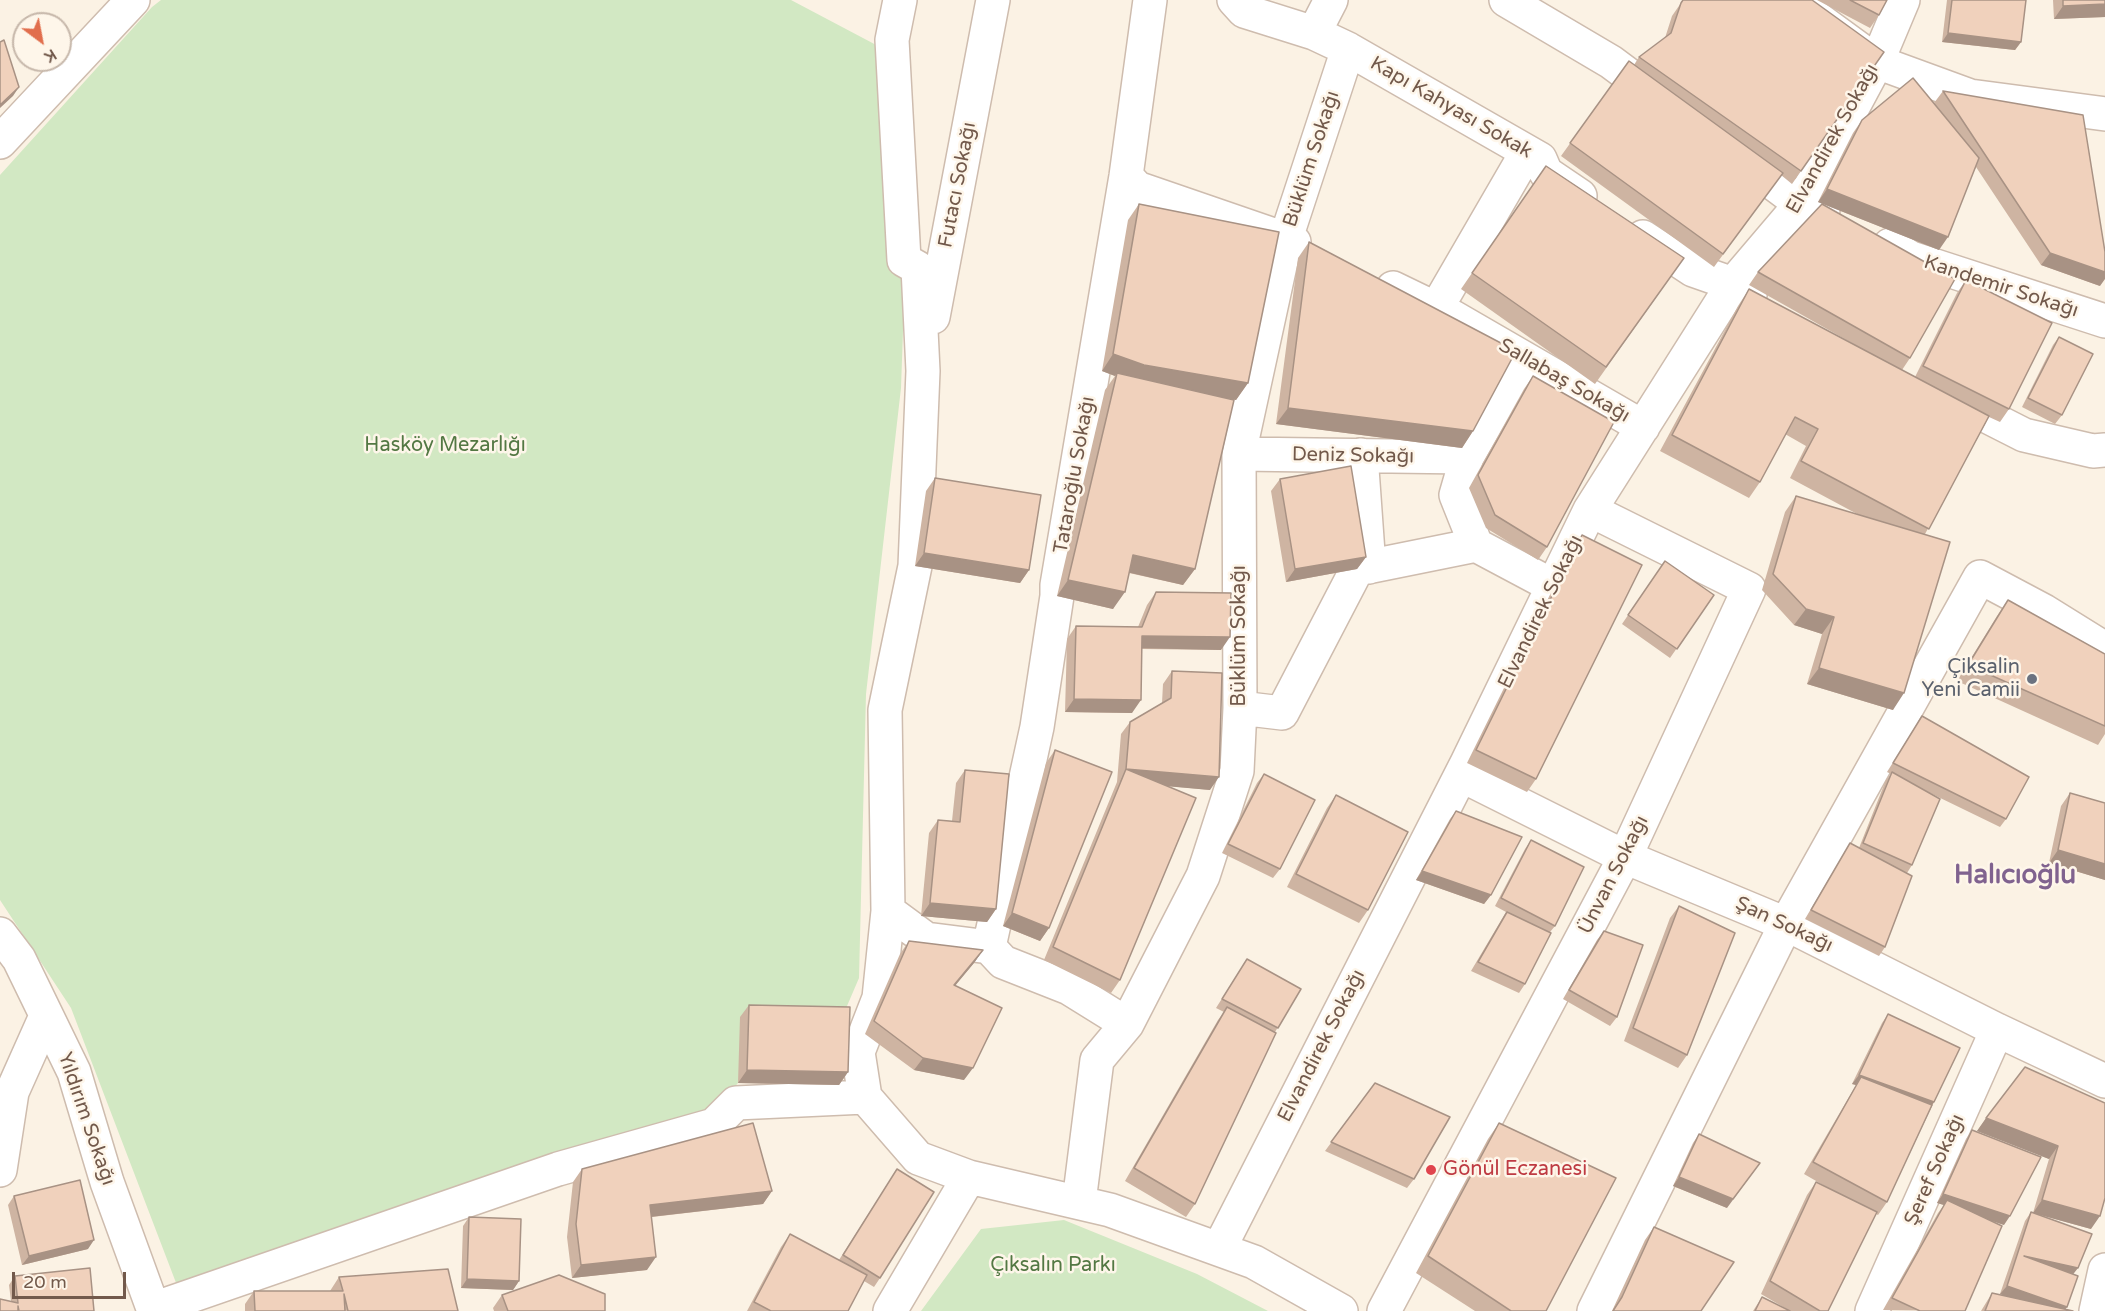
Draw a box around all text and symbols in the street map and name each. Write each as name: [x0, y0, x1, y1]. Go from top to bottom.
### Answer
north arrow: [12, 12, 72, 72]
text: K: [41, 44, 60, 67]
street label: Kapı Kahyası Sokak: [1366, 52, 1536, 164]
street label: Elvandirek Sokağı: [1782, 60, 1884, 218]
street label: Büklüm Sokağı: [1279, 88, 1345, 230]
street label: Futacı Sokağı: [934, 120, 982, 250]
street label: Kandemir Sokağı: [1921, 251, 2081, 323]
street label: Sallabaş Sokağı: [1494, 334, 1634, 428]
street label: Tataroğlu Sokağı: [1049, 395, 1101, 555]
park label: Hasköy Mezarlığı: [364, 434, 526, 458]
street label: Deniz Sokağı: [1292, 443, 1414, 469]
street label: Elvandirek Sokağı: [1493, 531, 1589, 693]
street label: Büklüm Sokağı: [1228, 565, 1252, 707]
place label: Çiksalin Yeni Camii: [1922, 656, 2020, 703]
marker: Çiksalin Yeni Camii: [2025, 672, 2039, 686]
street label: Ünvan Sokağı: [1574, 812, 1654, 938]
district label: Halıcıoğlu: [1954, 860, 2076, 892]
street label: Şan Sokağı: [1731, 892, 1837, 958]
street label: Elvandirek Sokağı: [1273, 966, 1371, 1126]
street label: Yıldırım Sokağı: [52, 1049, 120, 1189]
street label: Şeref Sokağı: [1900, 1111, 1970, 1229]
place label: Gönül Eczanesi: [1443, 1158, 1587, 1182]
marker: Gönül Eczanesi: [1424, 1163, 1438, 1177]
park label: Çıksalın Parkı: [990, 1254, 1116, 1278]
scale bar: [15, 1260, 129, 1298]
text: 20 m: [23, 1271, 67, 1293]

